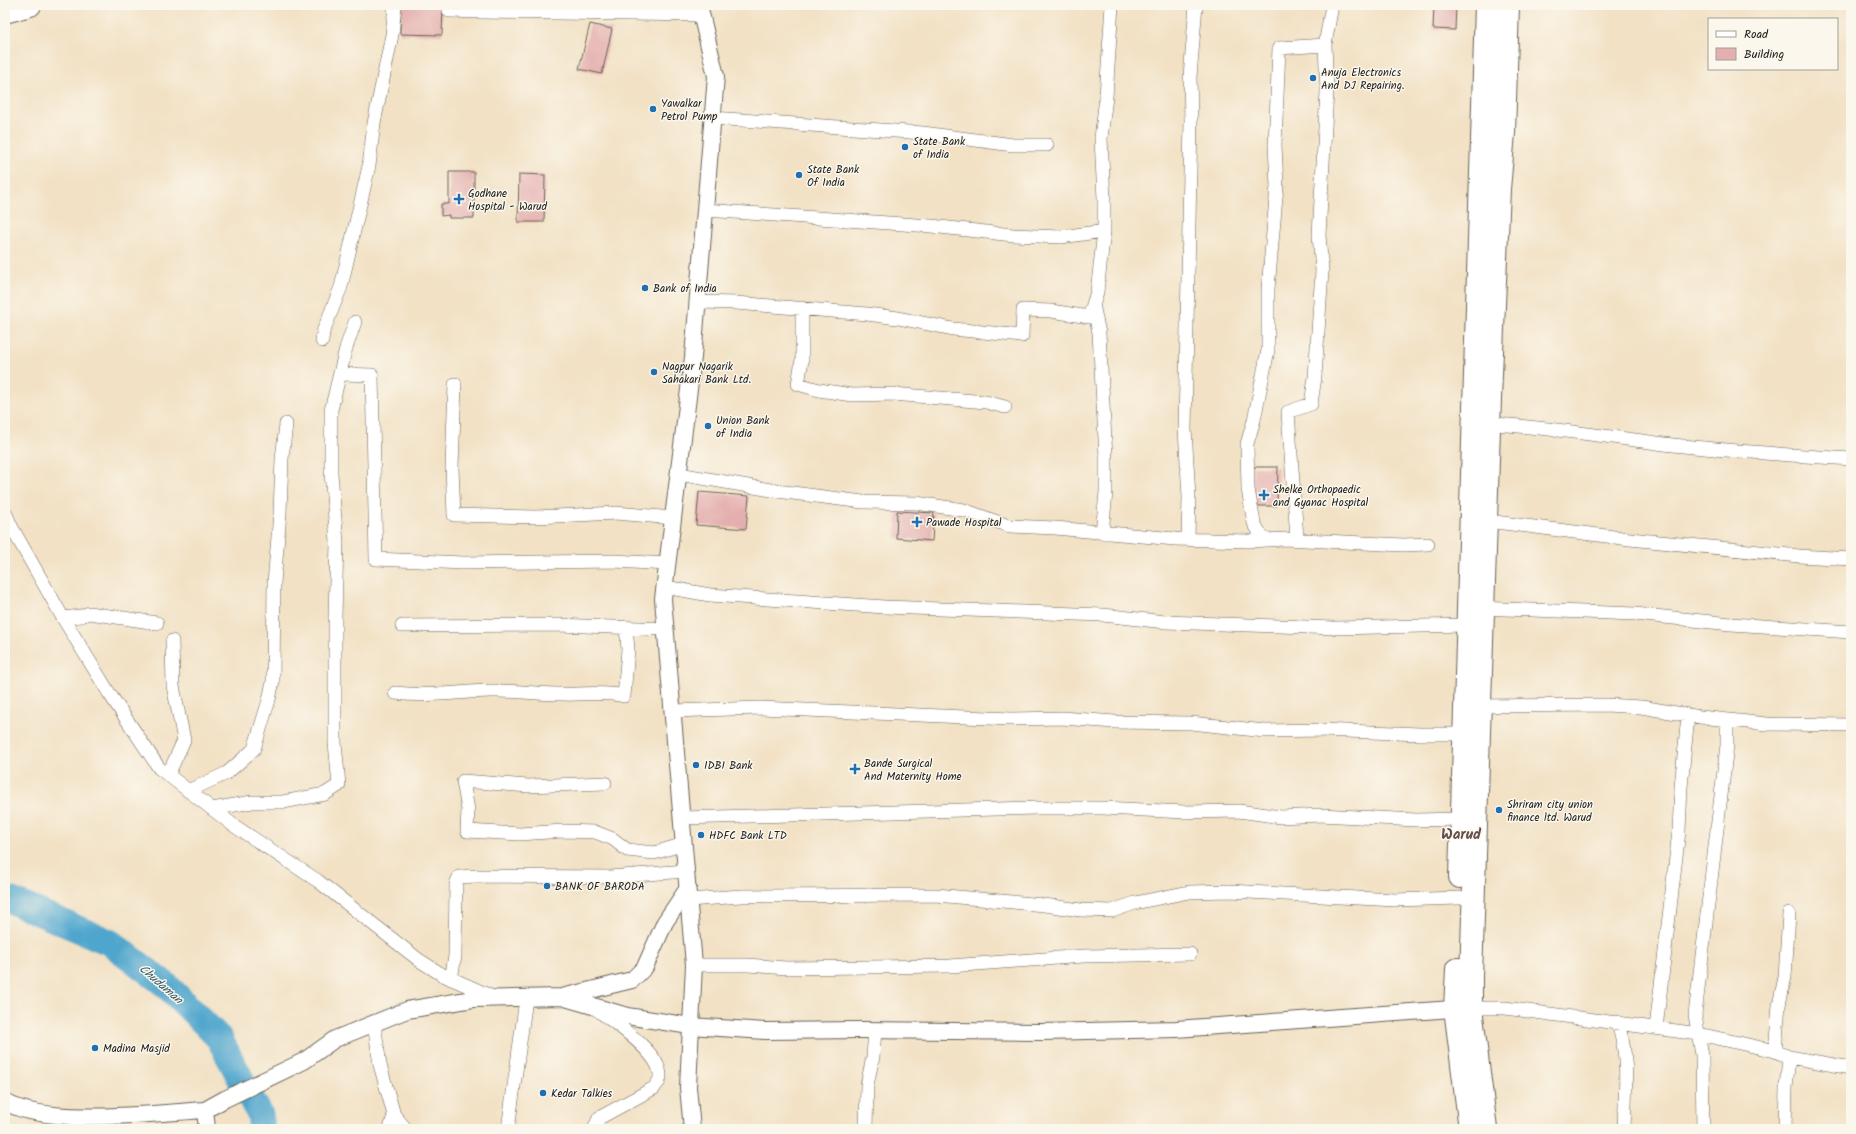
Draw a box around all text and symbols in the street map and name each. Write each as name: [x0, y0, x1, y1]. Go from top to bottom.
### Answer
legend: [1708, 18, 1838, 70]
text: Road: [1744, 25, 1769, 44]
text: Building: [1744, 45, 1784, 64]
place label: Anuja Electronics And DJ Repairing.: [1321, 64, 1404, 95]
marker: Anuja Electronics And DJ Repairing.: [1308, 73, 1318, 83]
place label: Yawalkar Petrol Pump: [661, 95, 718, 126]
marker: Yawalkar Petrol Pump: [648, 104, 658, 114]
place label: State Bank of India: [913, 133, 966, 164]
marker: State Bank of India: [900, 142, 910, 152]
place label: State Bank Of India: [807, 161, 860, 192]
marker: State Bank Of India: [794, 170, 804, 180]
place label: Godhane Hospital - Warud: [468, 185, 548, 216]
marker: Godhane Hospital - Warud: [453, 193, 465, 205]
place label: Bank of India: [653, 280, 717, 298]
marker: Bank of India: [640, 283, 650, 293]
place label: Nagpur Nagarik Sahakari Bank Ltd.: [662, 358, 751, 389]
marker: Nagpur Nagarik Sahakari Bank Ltd.: [649, 367, 659, 377]
place label: Union Bank of India: [716, 412, 770, 443]
marker: Union Bank of India: [703, 421, 713, 431]
place label: Shelke Orthopaedic and Gyanac Hospital: [1273, 481, 1369, 512]
marker: Shelke Orthopaedic and Gyanac Hospital: [1258, 489, 1270, 501]
place label: Pawade Hospital: [926, 514, 1002, 532]
marker: Pawade Hospital: [911, 516, 923, 528]
place label: Bande Surgical And Maternity Home: [864, 755, 962, 786]
place label: IDBI Bank: [704, 757, 753, 775]
marker: IDBI Bank: [691, 760, 701, 770]
marker: Bande Surgical And Maternity Home: [849, 763, 861, 775]
place label: Shriram city union finance ltd. Warud: [1507, 796, 1593, 827]
marker: Shriram city union finance ltd. Warud: [1494, 805, 1504, 815]
district label: Warud: [1441, 823, 1482, 847]
place label: HDFC Bank LTD: [709, 827, 787, 845]
marker: HDFC Bank LTD: [696, 830, 706, 840]
place label: BANK OF BARODA: [555, 878, 645, 896]
marker: BANK OF BARODA: [542, 881, 552, 891]
water label: Chudaman: [135, 960, 188, 1010]
place label: Madina Masjid: [103, 1040, 170, 1058]
marker: Madina Masjid: [90, 1043, 100, 1053]
place label: Kedar Talkies: [551, 1085, 613, 1103]
marker: Kedar Talkies: [538, 1088, 548, 1098]

